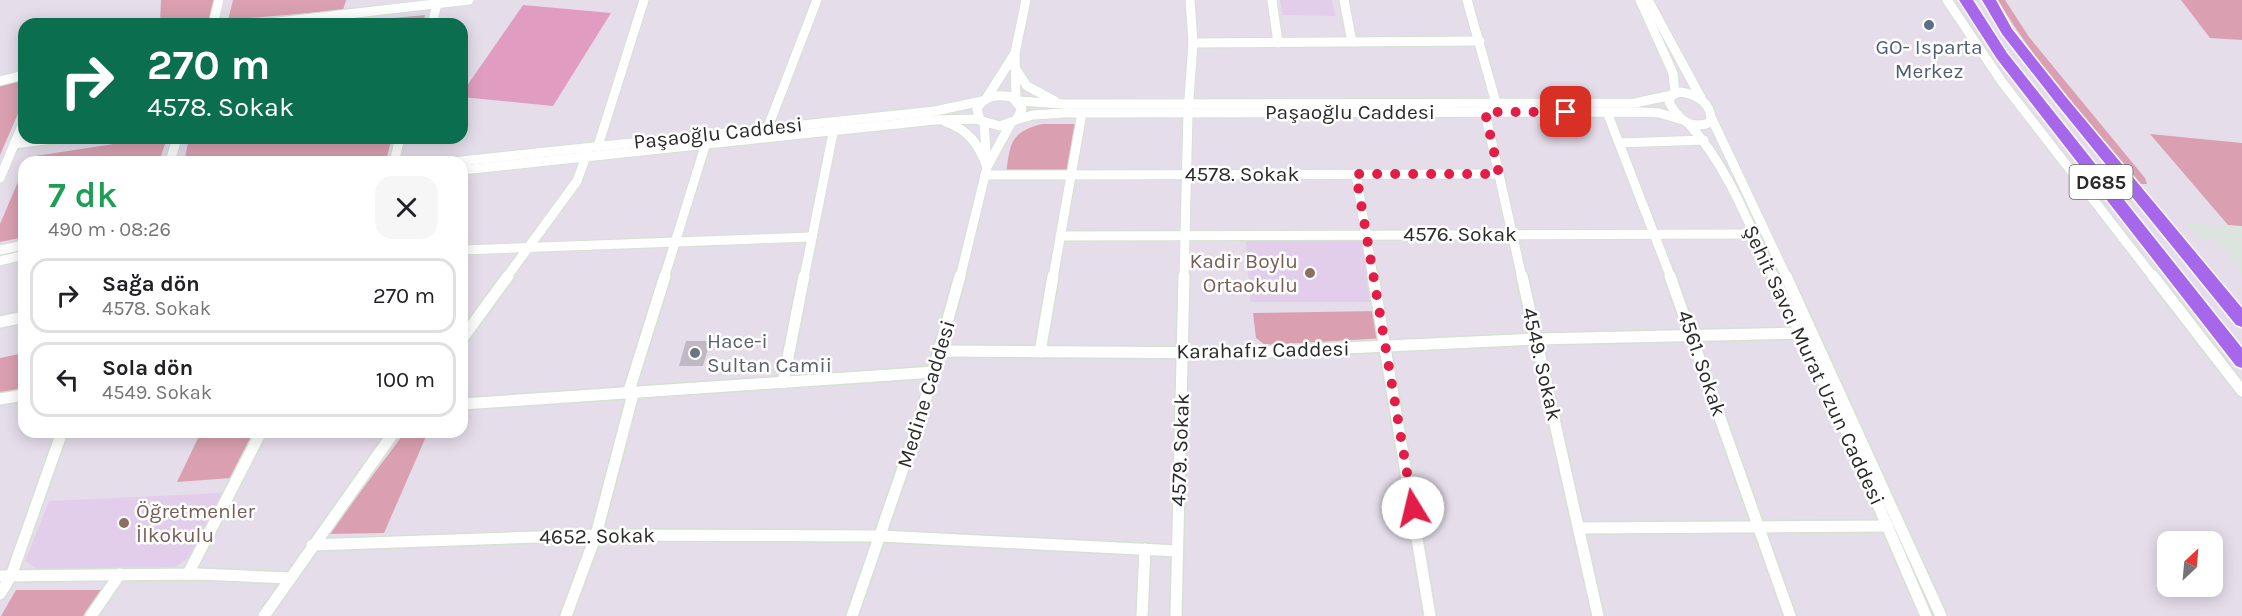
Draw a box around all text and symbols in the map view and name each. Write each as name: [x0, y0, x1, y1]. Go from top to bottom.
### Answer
marker: GO- Isparta Merkez: [1922, 18, 1936, 32]
place label: GO- Isparta Merkez: [1875, 35, 1983, 83]
text: 270 m: [147, 40, 270, 90]
icon: right: [48, 42, 126, 120]
pin: [1540, 86, 1591, 137]
text: 4578. Sokak: [147, 91, 294, 123]
icon: arrive: [1549, 95, 1582, 128]
street label: Paşaoğlu Caddesi: [1265, 100, 1435, 124]
street label: Paşaoğlu Caddesi: [632, 112, 804, 154]
street label: 4578. Sokak: [1185, 162, 1299, 186]
road number: D685: [2070, 165, 2132, 199]
text: 7 dk: [48, 174, 118, 216]
button: close: [375, 176, 438, 239]
text: 490 m · 08:26: [48, 218, 171, 241]
street label: Şehit Savcı Murat Uzun Caddesi: [1738, 221, 1890, 509]
street label: 4576. Sokak: [1403, 222, 1517, 246]
place label: Kadir Boylu Ortaokulu: [1190, 249, 1298, 297]
marker: Kadir Boylu Ortaokulu: [1303, 266, 1317, 280]
text: Sağa dön: [102, 271, 200, 297]
icon: right: [51, 279, 84, 312]
text: 270 m: [373, 283, 435, 309]
text: 4578. Sokak: [102, 297, 211, 320]
street label: 4549. Sokak: [1517, 305, 1567, 423]
street label: 4561. Sokak: [1673, 307, 1731, 419]
street label: Medine Caddesi: [892, 317, 960, 471]
place label: Hace-i Sultan Camii: [707, 329, 832, 377]
street label: Karahafız Caddesi: [1176, 336, 1350, 364]
marker: Hace-i Sultan Camii: [688, 346, 702, 360]
text: Sola dön: [102, 355, 193, 381]
icon: left: [51, 363, 84, 396]
text: 100 m: [376, 367, 435, 393]
text: 4549. Sokak: [102, 381, 212, 404]
street label: 4579. Sokak: [1166, 393, 1194, 507]
position arrow: [1381, 476, 1445, 540]
place label: Öğretmenler İlkokulu: [136, 499, 255, 547]
marker: Öğretmenler İlkokulu: [117, 516, 131, 530]
street label: 4652. Sokak: [539, 523, 655, 549]
north arrow: [2157, 531, 2223, 597]
map controls: [2157, 531, 2223, 597]

